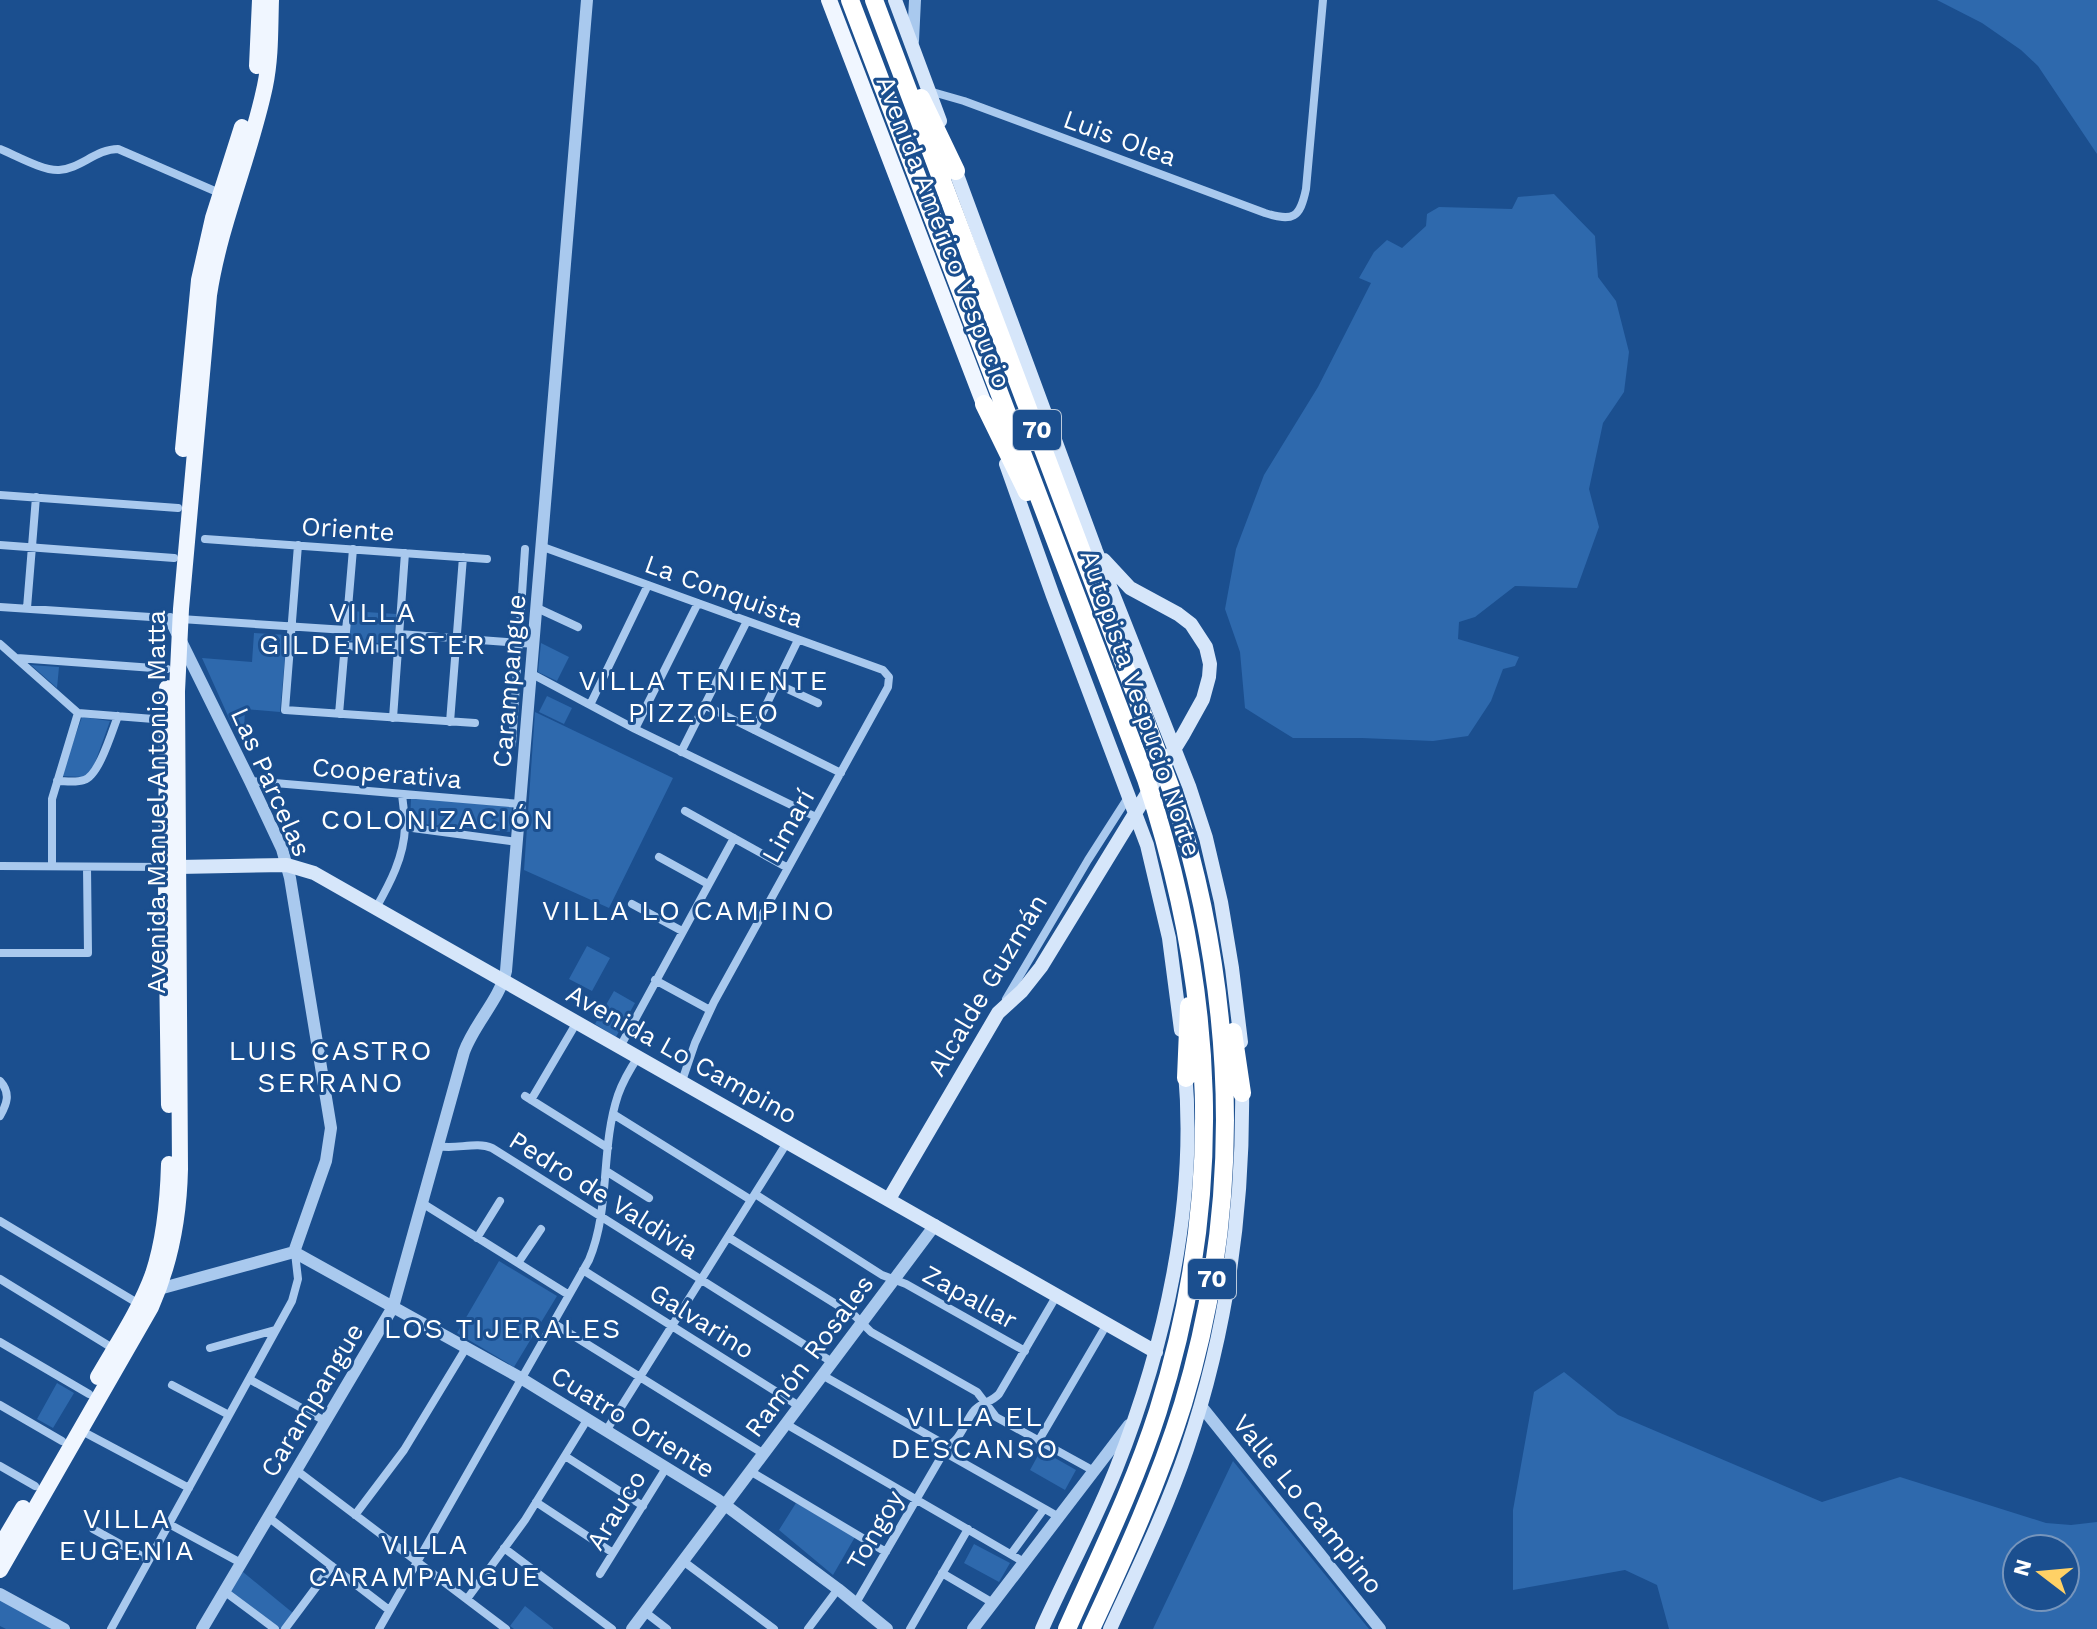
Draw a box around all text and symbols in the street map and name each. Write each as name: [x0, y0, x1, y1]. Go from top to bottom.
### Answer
street label: Avenida Américo Vespucio: [870, 71, 1018, 393]
street label: Luis Olea: [1059, 104, 1181, 172]
road number: 70: [1013, 410, 1061, 450]
street label: Oriente: [300, 511, 396, 547]
street label: Autopista Vespucio Norte: [1074, 546, 1208, 860]
street label: La Conquista: [641, 548, 808, 634]
street label: Carampangue: [486, 593, 532, 769]
district label: VILLA GILDEMEISTER: [259, 596, 487, 661]
street label: Avenida Manuel Antonio Matta: [141, 610, 171, 994]
district label: VILLA TENIENTE PIZZOLEO: [579, 664, 829, 729]
street label: Las Parcelas: [225, 703, 317, 861]
street label: Cooperativa: [311, 751, 464, 795]
street label: Limarí: [756, 784, 820, 868]
district label: COLONIZACIÓN: [321, 803, 555, 836]
street label: Alcalde Guzmán: [921, 889, 1053, 1081]
district label: VILLA LO CAMPINO: [542, 894, 836, 927]
street label: Avenida Lo Campino: [561, 978, 803, 1130]
district label: LUIS CASTRO SERRANO: [229, 1034, 433, 1099]
street label: Pedro de Valdivia: [504, 1125, 704, 1265]
street label: Zapallar: [918, 1259, 1022, 1335]
road number: 70: [1188, 1259, 1236, 1299]
street label: Ramón Rosales: [738, 1269, 880, 1443]
street label: Galvarino: [644, 1277, 760, 1365]
district label: LOS TIJERALES: [384, 1312, 622, 1345]
street label: Carampangue: [254, 1318, 370, 1482]
street label: Cuatro Oriente: [546, 1360, 720, 1484]
district label: VILLA EL DESCANSO: [890, 1400, 1060, 1465]
street label: Valle Lo Campino: [1227, 1408, 1389, 1600]
street label: Arauco: [580, 1465, 652, 1555]
street label: Tongoy: [840, 1484, 910, 1575]
district label: VILLA EUGENIA: [58, 1502, 196, 1567]
district label: VILLA CARAMPANGUE: [308, 1528, 542, 1593]
north arrow: [2001, 1533, 2081, 1613]
text: N: [2008, 1556, 2037, 1579]

